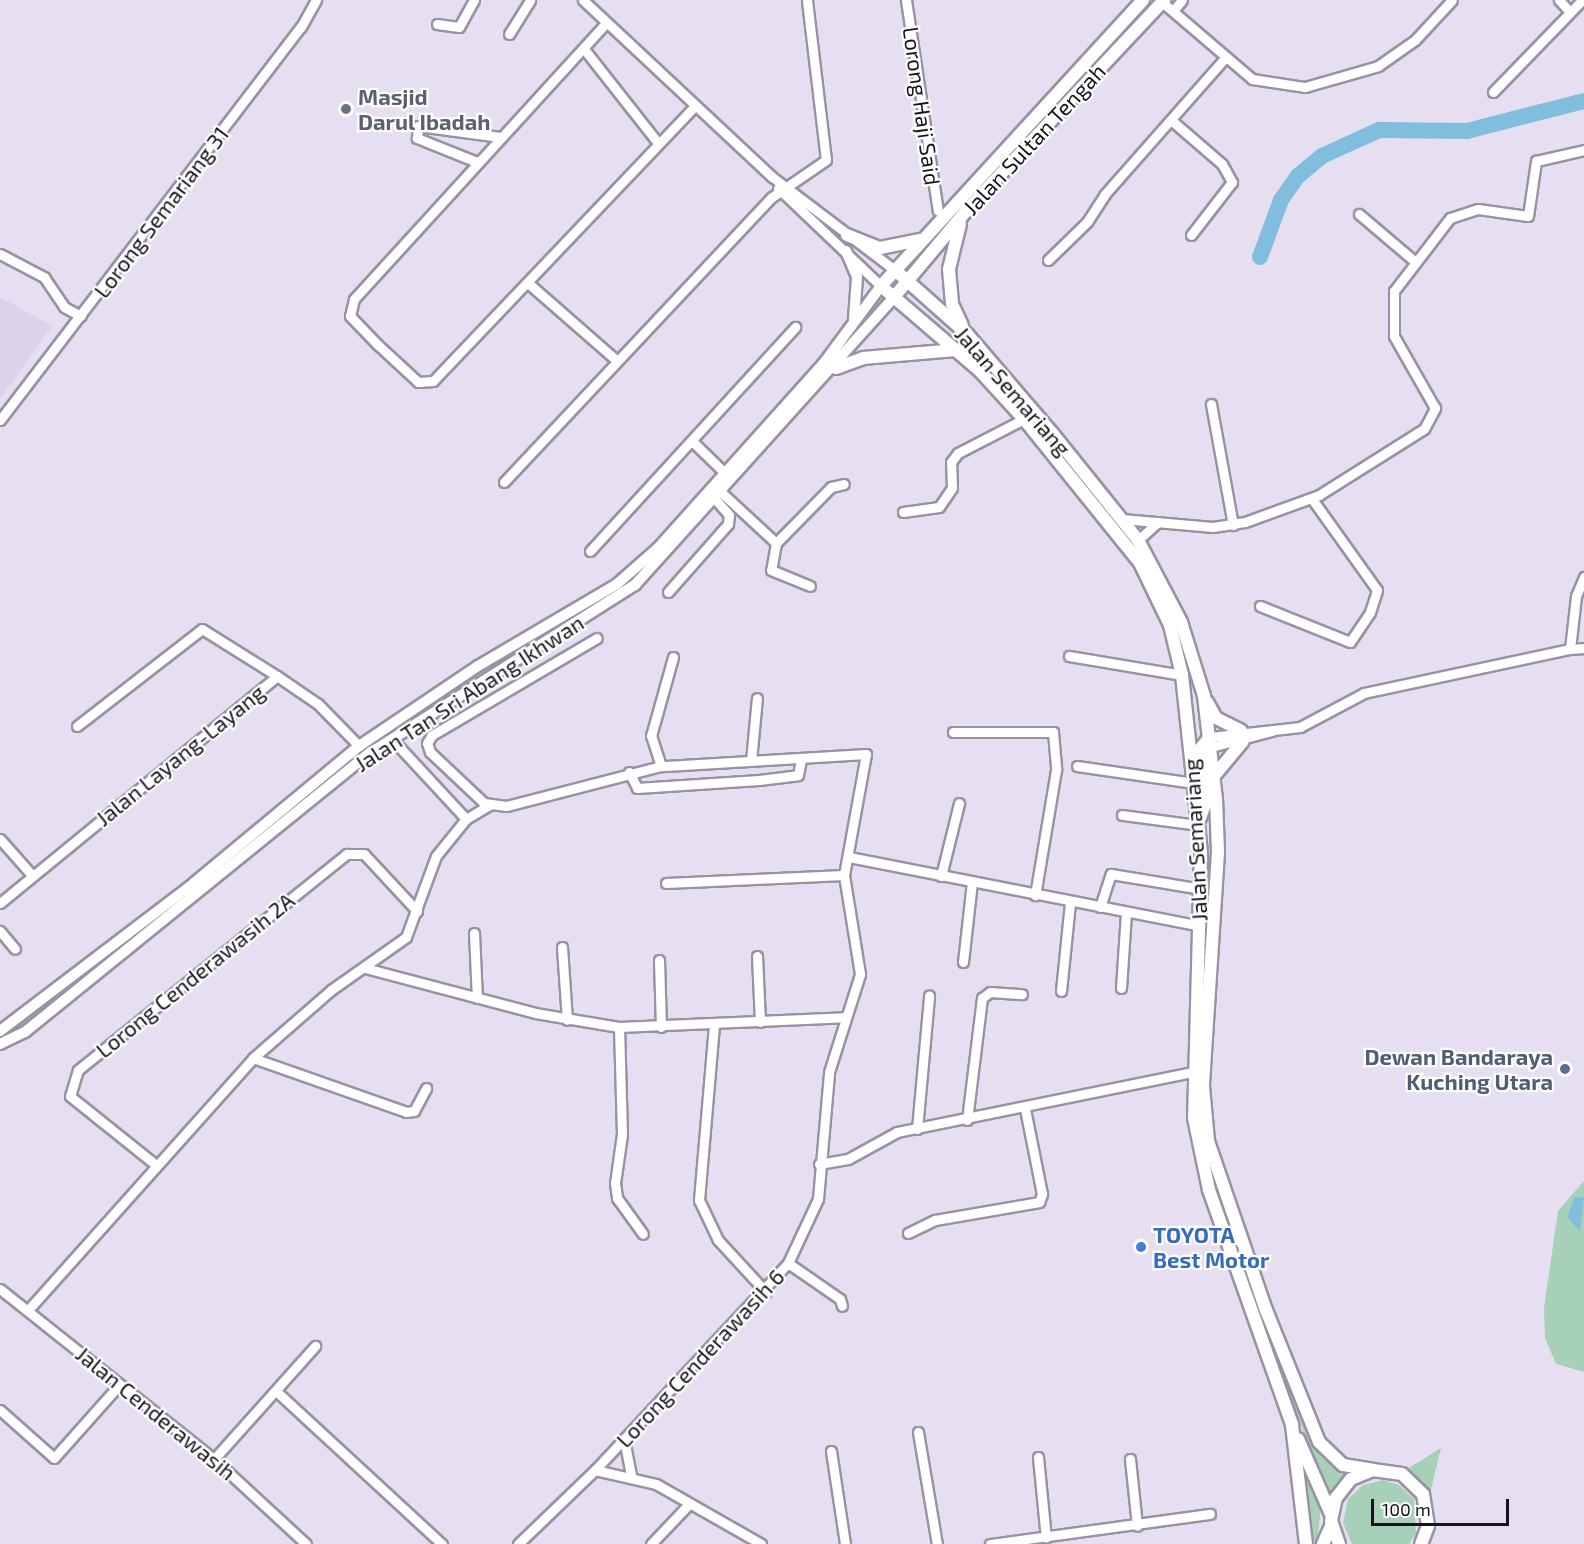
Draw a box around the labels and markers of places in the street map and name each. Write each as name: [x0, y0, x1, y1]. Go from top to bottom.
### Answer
place label: Masjid Darul Ibadah: [358, 83, 491, 134]
marker: Masjid Darul Ibadah: [339, 102, 353, 116]
place label: Dewan Bandaraya Kuching Utara: [1364, 1043, 1553, 1094]
marker: Dewan Bandaraya Kuching Utara: [1558, 1062, 1572, 1076]
place label: TOYOTA Best Motor: [1153, 1221, 1269, 1272]
marker: TOYOTA Best Motor: [1134, 1240, 1148, 1254]

